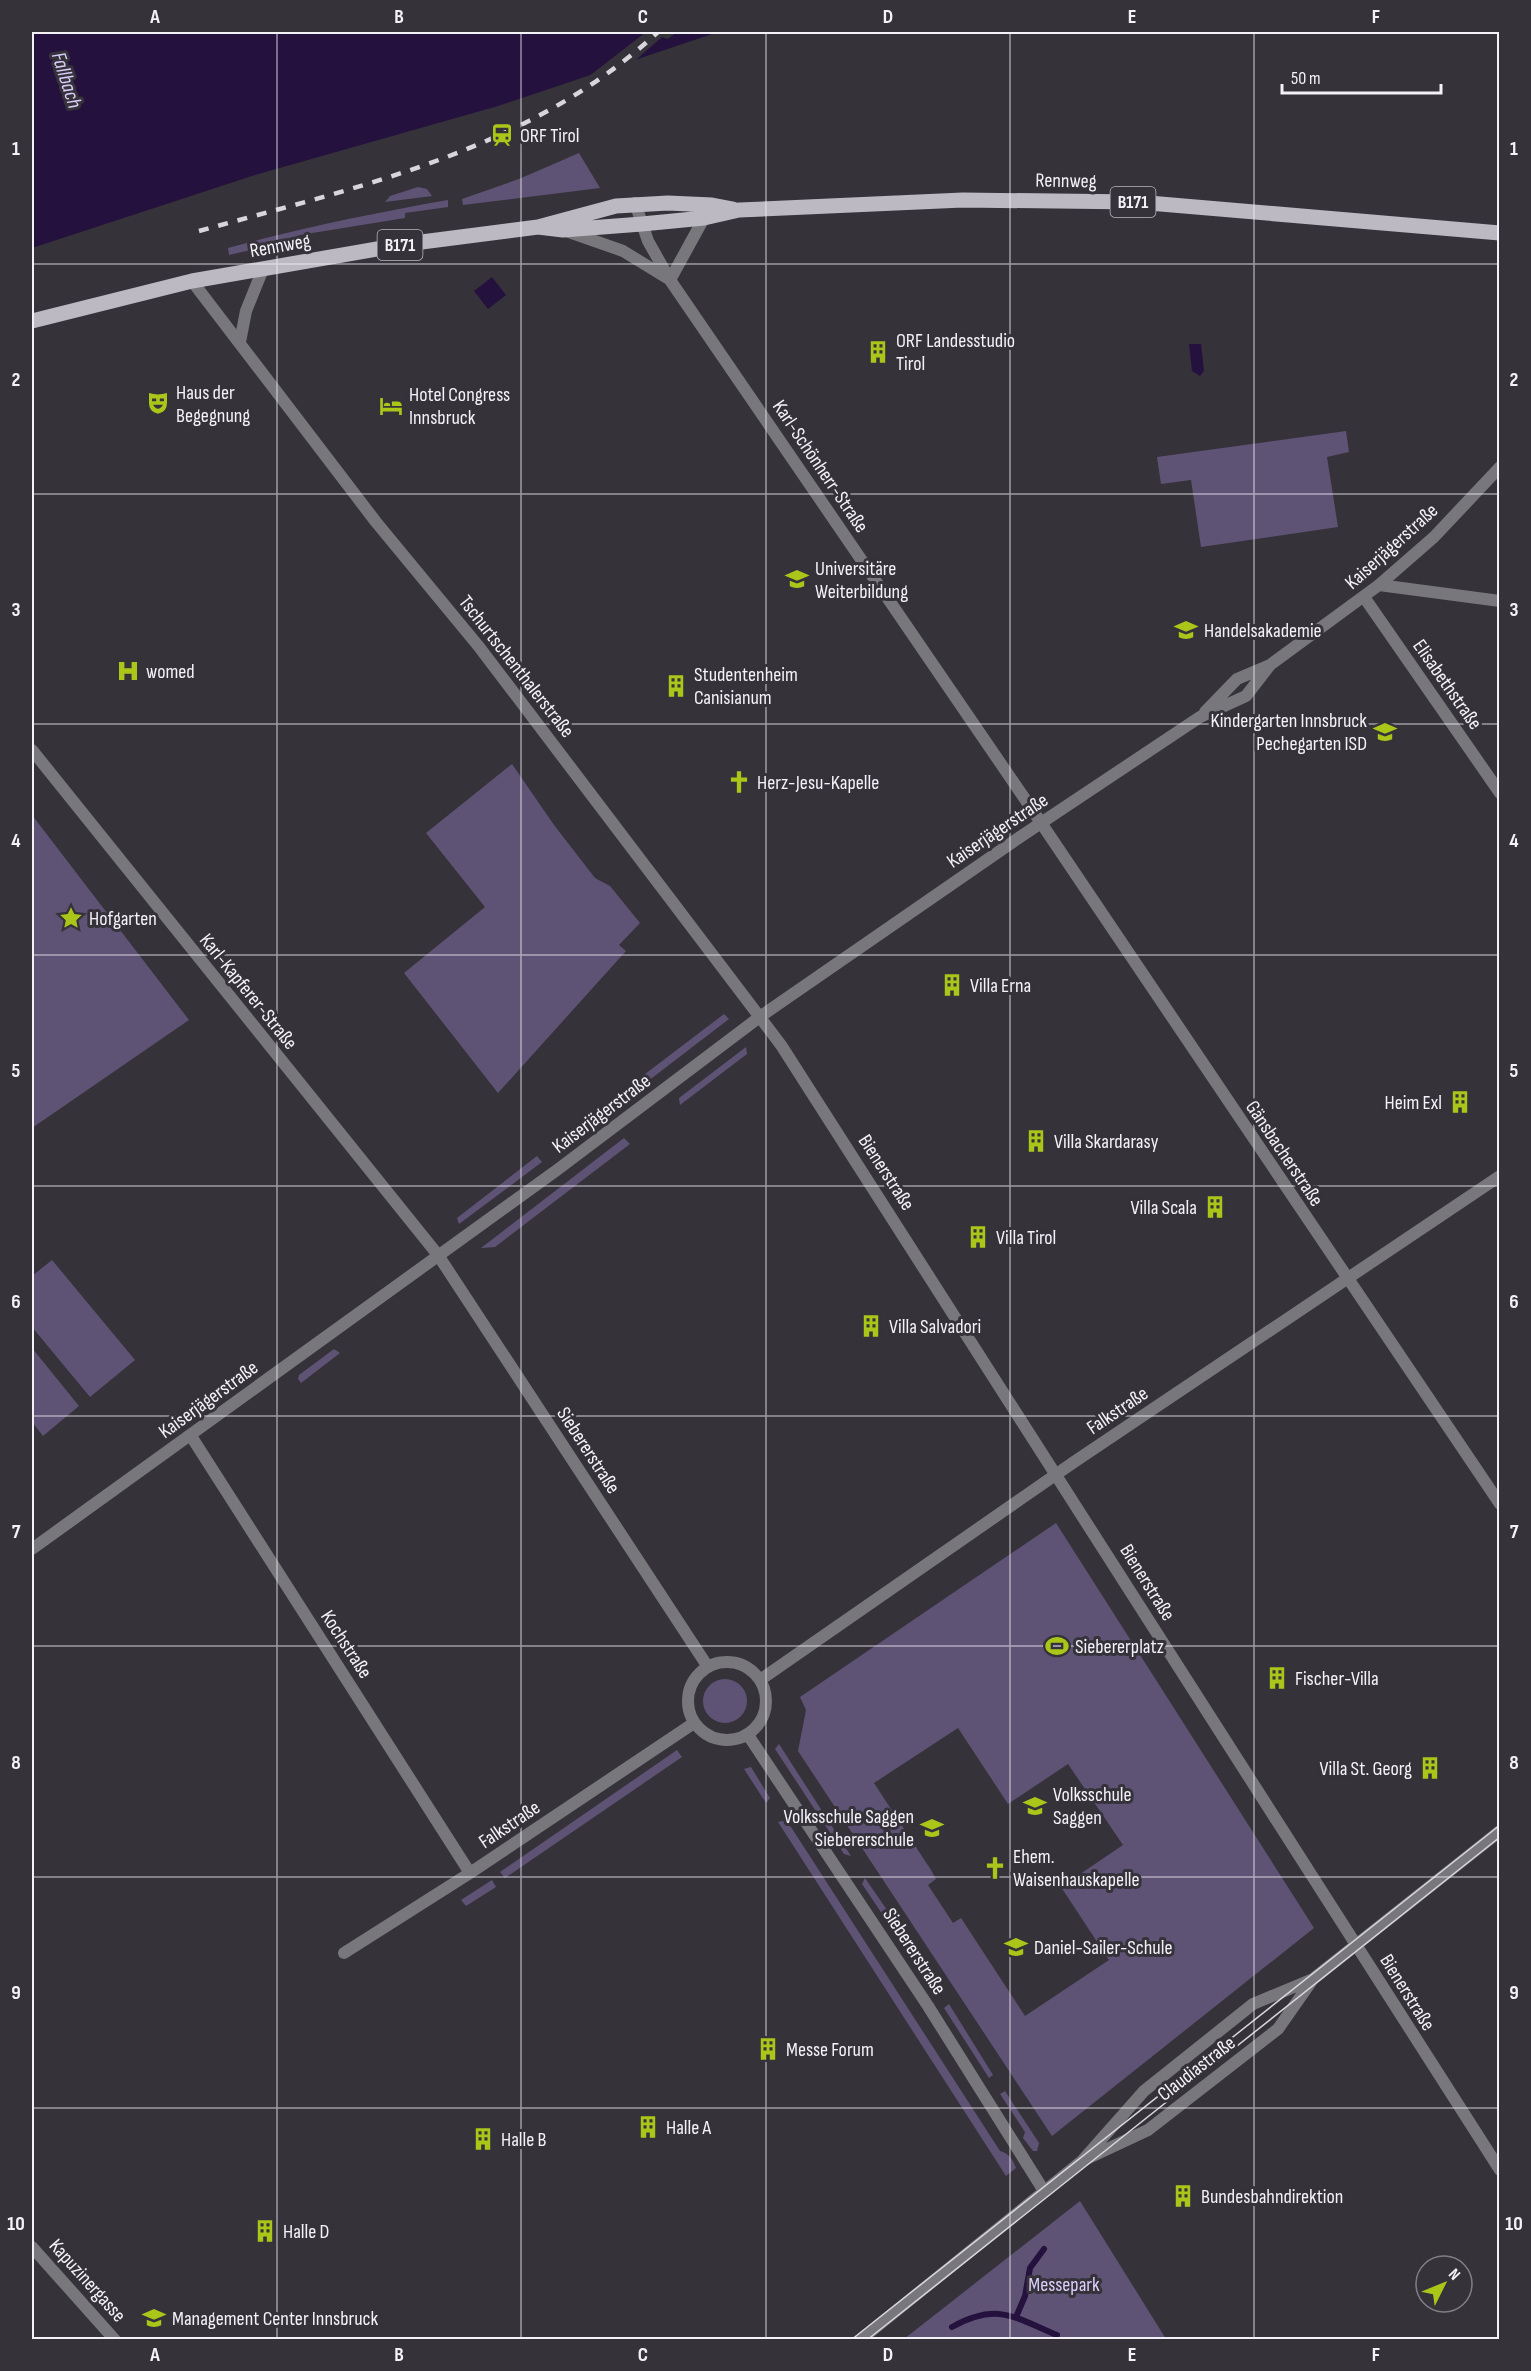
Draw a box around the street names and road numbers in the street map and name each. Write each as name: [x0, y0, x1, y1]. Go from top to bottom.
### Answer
street label: Rennweg: [1035, 168, 1097, 194]
road number: B171: [1110, 187, 1156, 217]
street label: Rennweg: [248, 229, 312, 263]
road number: B171: [378, 230, 422, 260]
street label: Karl-Schönherr-Straße: [767, 396, 873, 537]
street label: Kaiserjägerstraße: [1340, 499, 1443, 595]
street label: Tschurtschenthalerstraße: [453, 591, 579, 743]
street label: Elisabethstraße: [1407, 635, 1487, 734]
street label: Kaiserjägerstraße: [942, 788, 1053, 873]
street label: Karl-Kapferer-Straße: [194, 929, 302, 1054]
street label: Kaiserjägerstraße: [548, 1069, 655, 1159]
street label: Gänsbacherstraße: [1240, 1096, 1328, 1211]
street label: Bienerstraße: [853, 1130, 920, 1215]
street label: Kaiserjägerstraße: [154, 1356, 263, 1444]
street label: Falkstraße: [1082, 1382, 1153, 1440]
street label: Siebererstraße: [551, 1403, 625, 1498]
street label: Bienerstraße: [1114, 1540, 1180, 1625]
street label: Kochstraße: [315, 1606, 377, 1683]
street label: Falkstraße: [474, 1796, 545, 1854]
street label: Siebererstraße: [877, 1904, 951, 1999]
street label: Bienerstraße: [1374, 1950, 1440, 2035]
street label: Claudiastraße: [1153, 2031, 1240, 2107]
street label: Kapuzinergasse: [44, 2234, 131, 2327]

